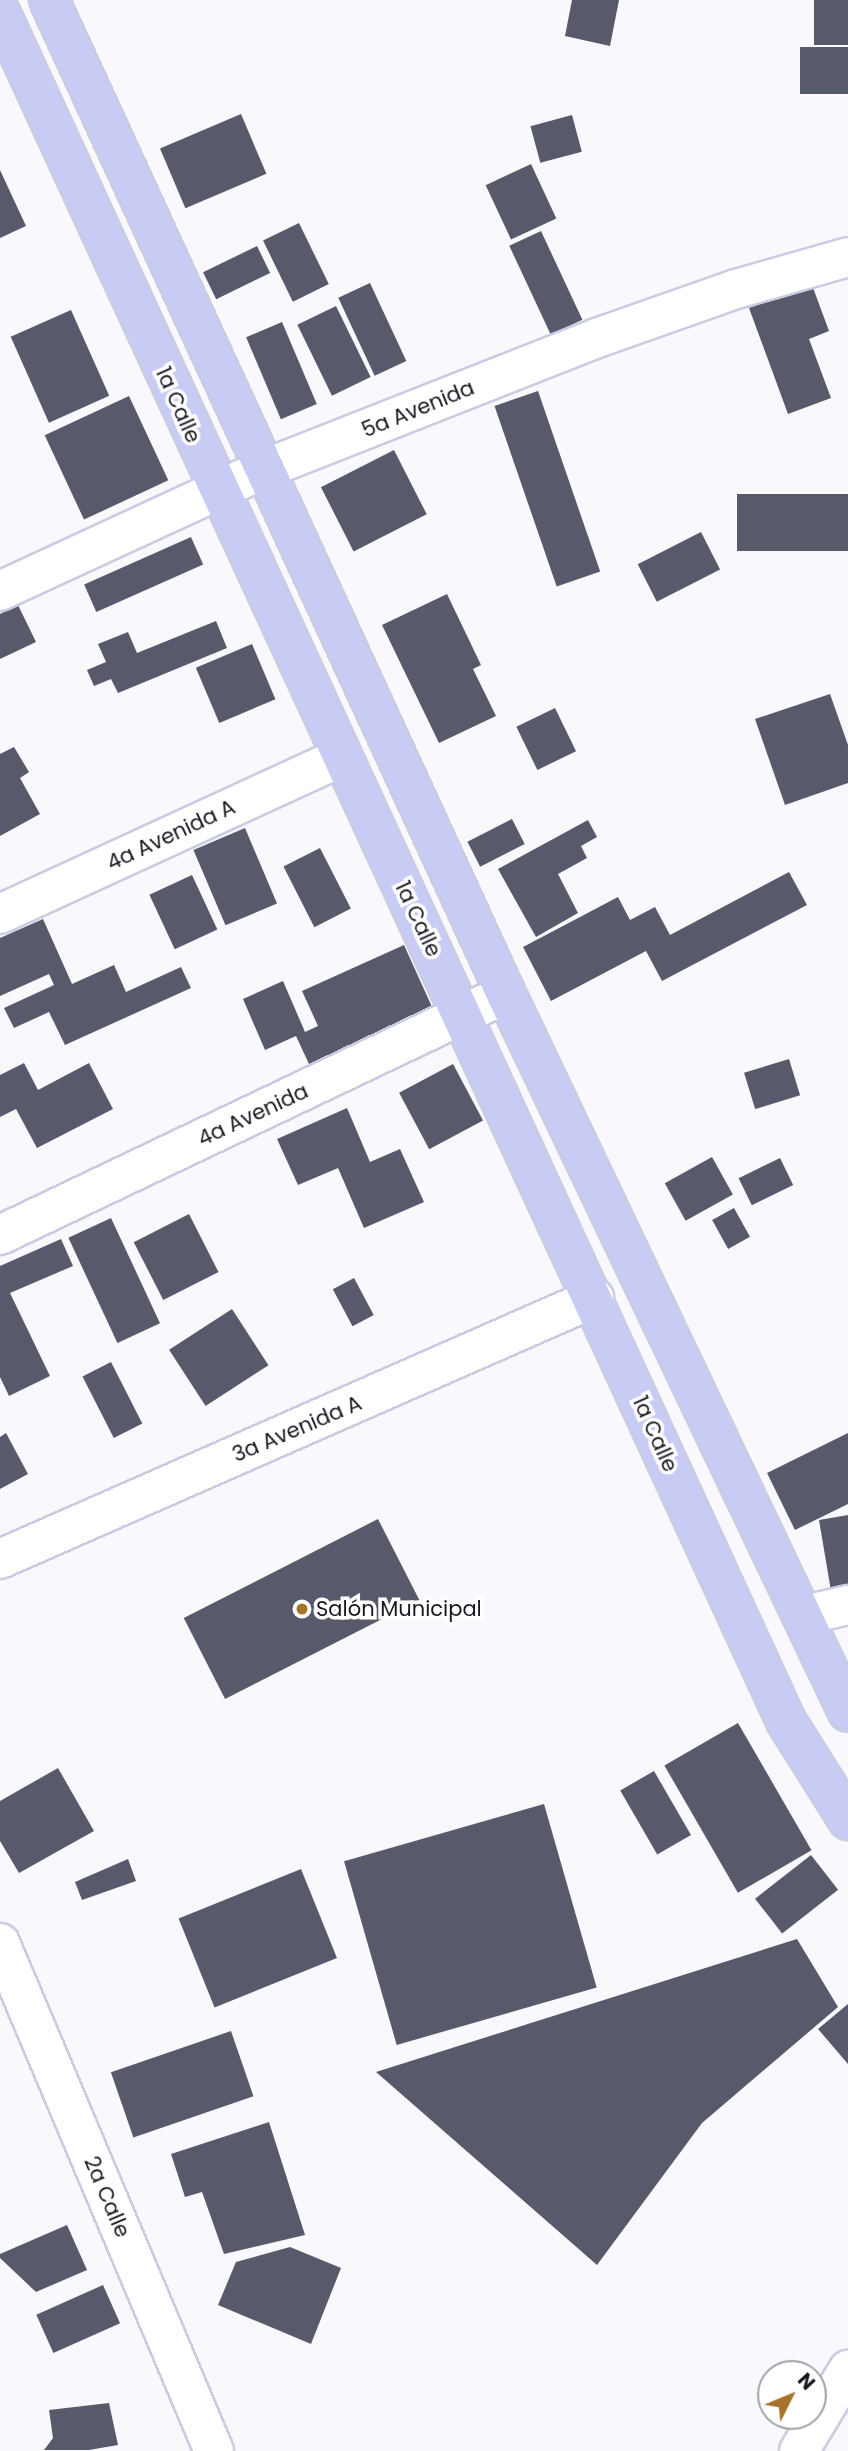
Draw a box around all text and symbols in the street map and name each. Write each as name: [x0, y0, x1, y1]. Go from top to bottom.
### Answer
street label: 1a Calle: [150, 363, 206, 447]
street label: 5a Avenida: [358, 375, 478, 443]
street label: 4a Avenida A: [103, 794, 239, 876]
street label: 1a Calle: [390, 877, 446, 961]
street label: 4a Avenida: [194, 1078, 312, 1152]
street label: 3a Avenida A: [229, 1390, 365, 1468]
street label: 1a Calle: [627, 1392, 683, 1476]
place label: Salón Municipal: [316, 1596, 482, 1622]
marker: Salón Municipal: [294, 1601, 310, 1617]
street label: 2a Calle: [79, 2153, 135, 2241]
north arrow: [757, 2360, 827, 2430]
text: N: [792, 2367, 821, 2396]

